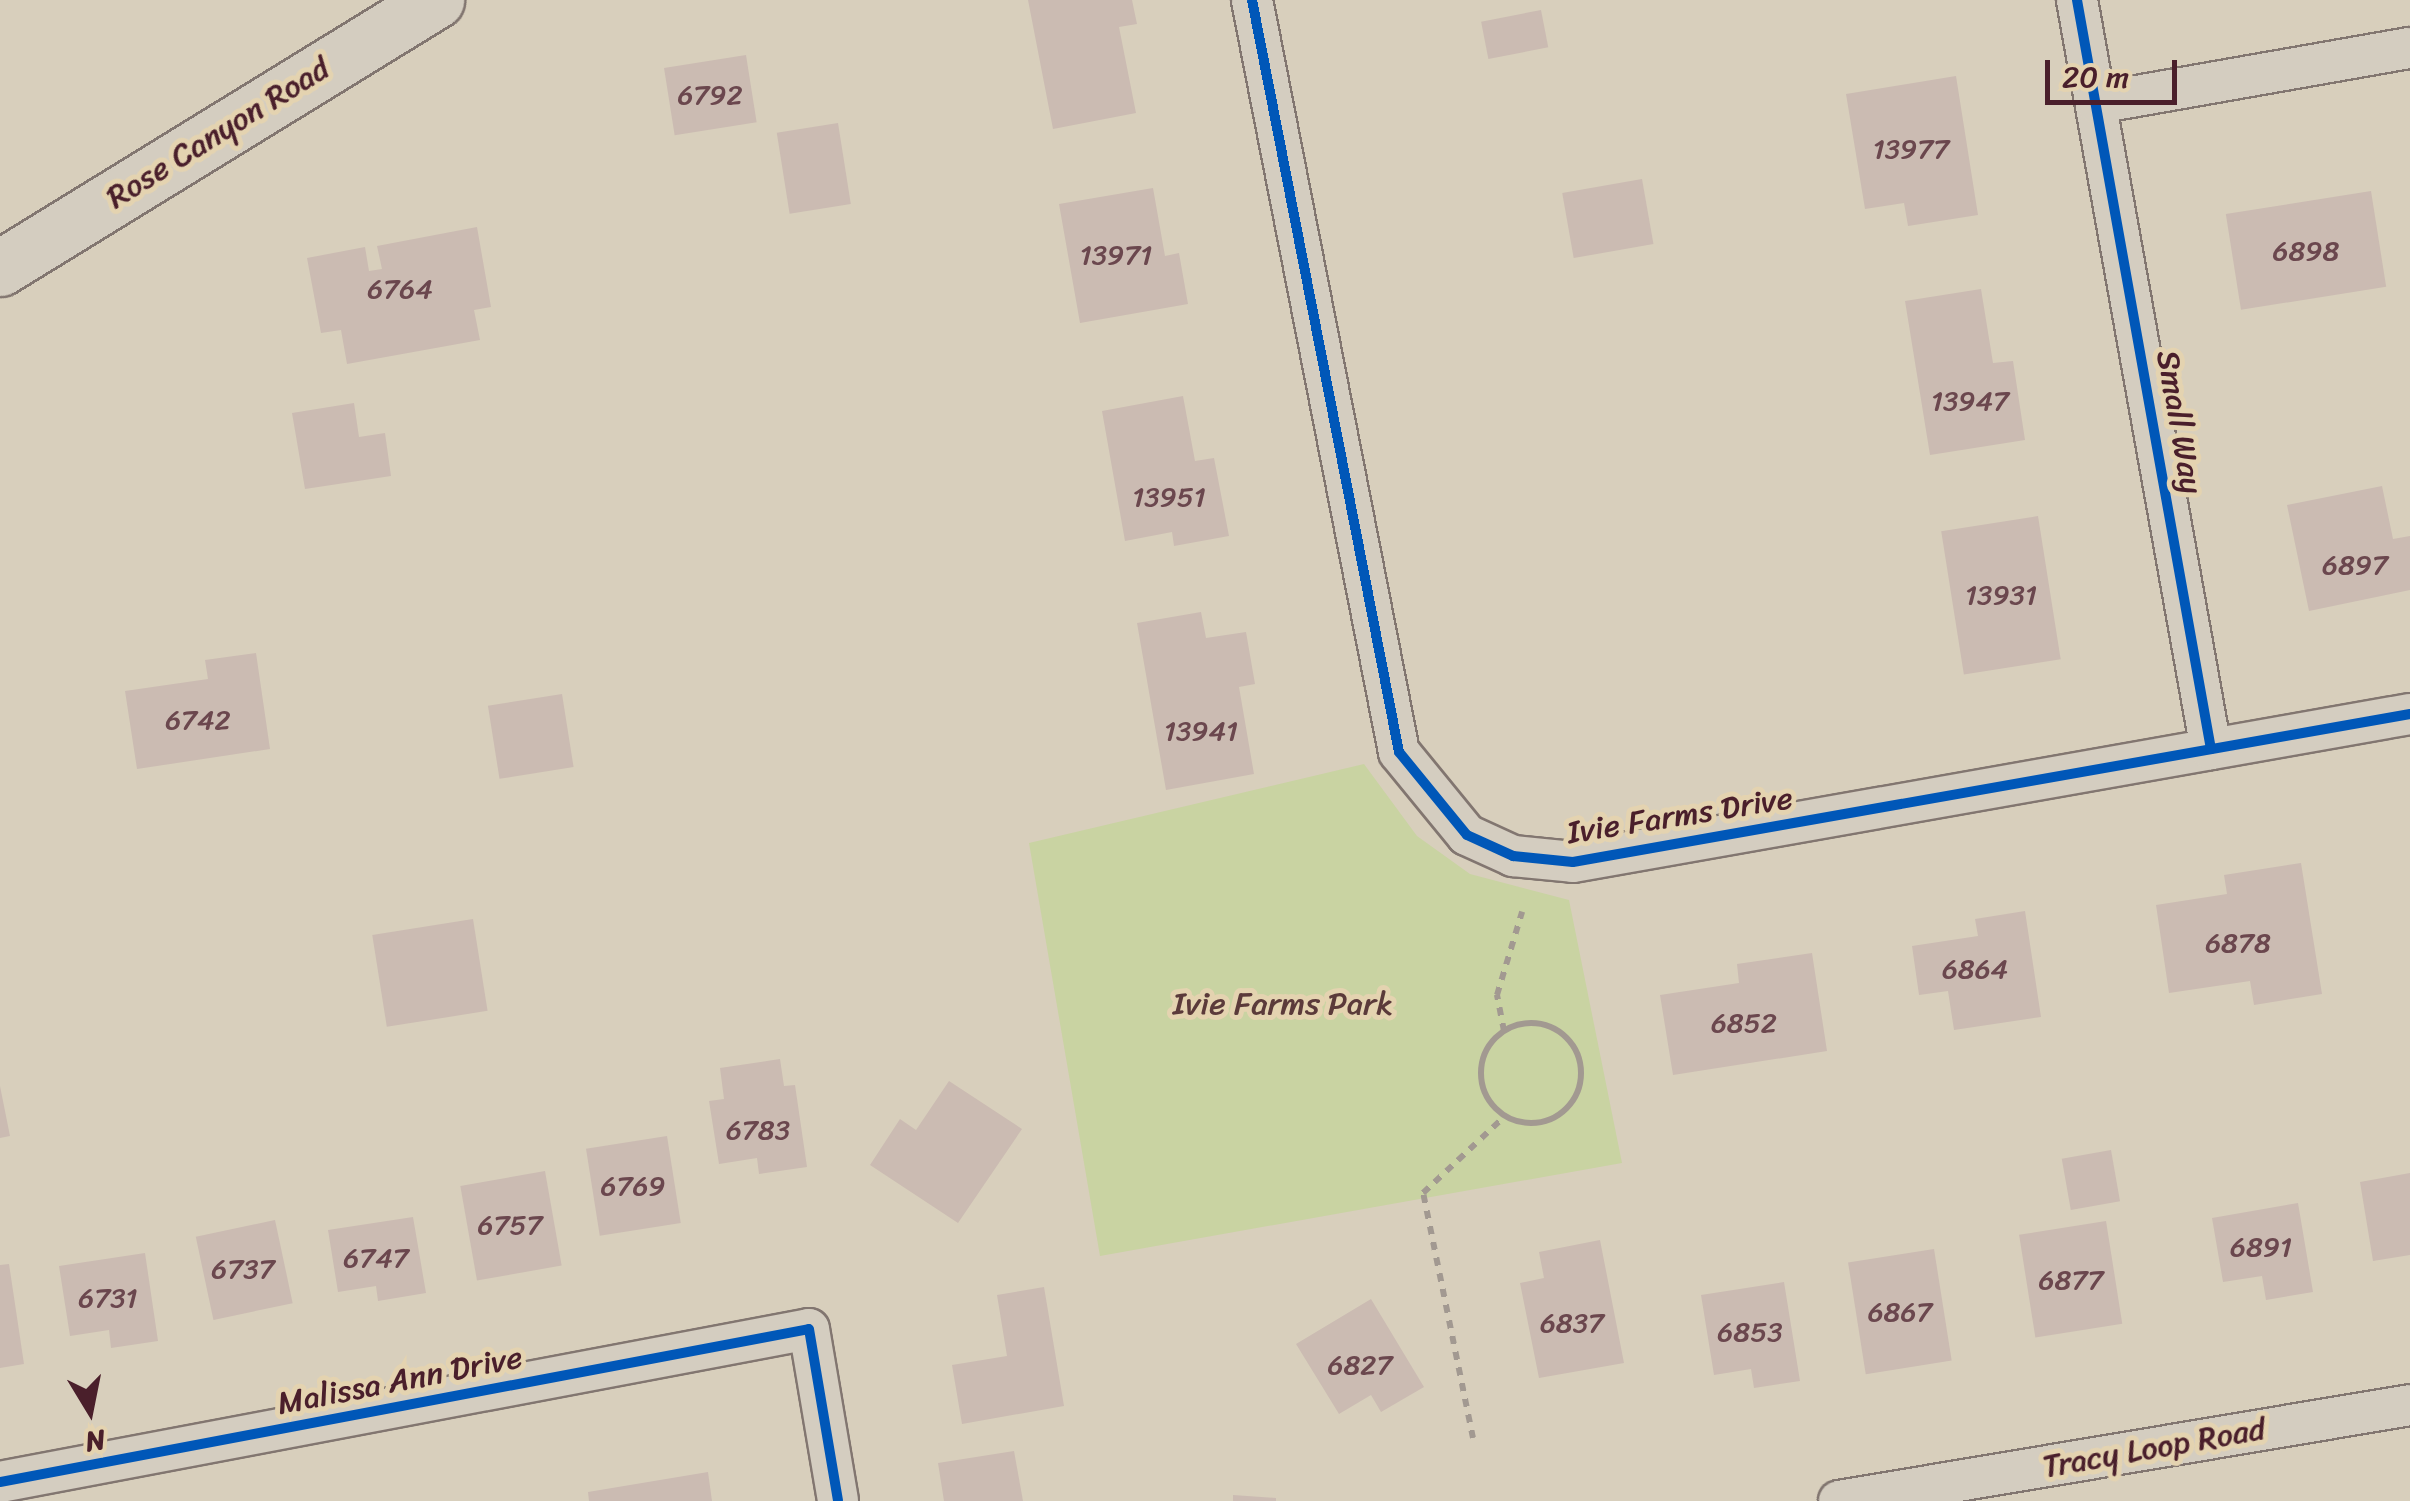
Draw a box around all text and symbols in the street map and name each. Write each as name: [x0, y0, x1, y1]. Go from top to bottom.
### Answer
scale bar: [2050, 40, 2182, 102]
street label: Rose Canyon Road: [99, 49, 337, 217]
text: 20 m: [2062, 50, 2129, 104]
house number: 6792: [677, 78, 743, 112]
house number: 13977: [1873, 132, 1949, 166]
house number: 6898: [2273, 234, 2339, 268]
house number: 13971: [1080, 238, 1152, 272]
house number: 6764: [367, 272, 433, 306]
street label: Small Way: [2148, 347, 2210, 497]
house number: 13947: [1931, 384, 2009, 418]
house number: 13951: [1132, 480, 1206, 514]
house number: 6897: [2322, 548, 2388, 582]
house number: 13931: [1965, 578, 2037, 612]
house number: 6742: [165, 703, 231, 737]
house number: 13941: [1164, 714, 1238, 748]
street label: Ivie Farms Drive: [1565, 779, 1795, 853]
house number: 6878: [2205, 926, 2271, 960]
house number: 6864: [1942, 952, 2008, 986]
park label: Ivie Farms Park: [1173, 985, 1393, 1023]
house number: 6852: [1711, 1006, 1777, 1040]
house number: 6783: [726, 1113, 790, 1147]
house number: 6769: [601, 1169, 665, 1203]
house number: 6757: [478, 1208, 542, 1242]
house number: 6891: [2230, 1230, 2292, 1264]
house number: 6747: [343, 1241, 409, 1275]
house number: 6737: [211, 1252, 275, 1286]
house number: 6877: [2039, 1263, 2103, 1297]
house number: 6731: [78, 1281, 138, 1315]
house number: 6867: [1868, 1295, 1932, 1329]
house number: 6837: [1540, 1306, 1604, 1340]
house number: 6853: [1717, 1315, 1783, 1349]
street label: Malissa Ann Drive: [274, 1338, 526, 1424]
house number: 6827: [1328, 1348, 1392, 1382]
north arrow: [40, 1361, 140, 1461]
street label: Tracy Loop Road: [2039, 1409, 2269, 1487]
text: N: [81, 1415, 109, 1467]

